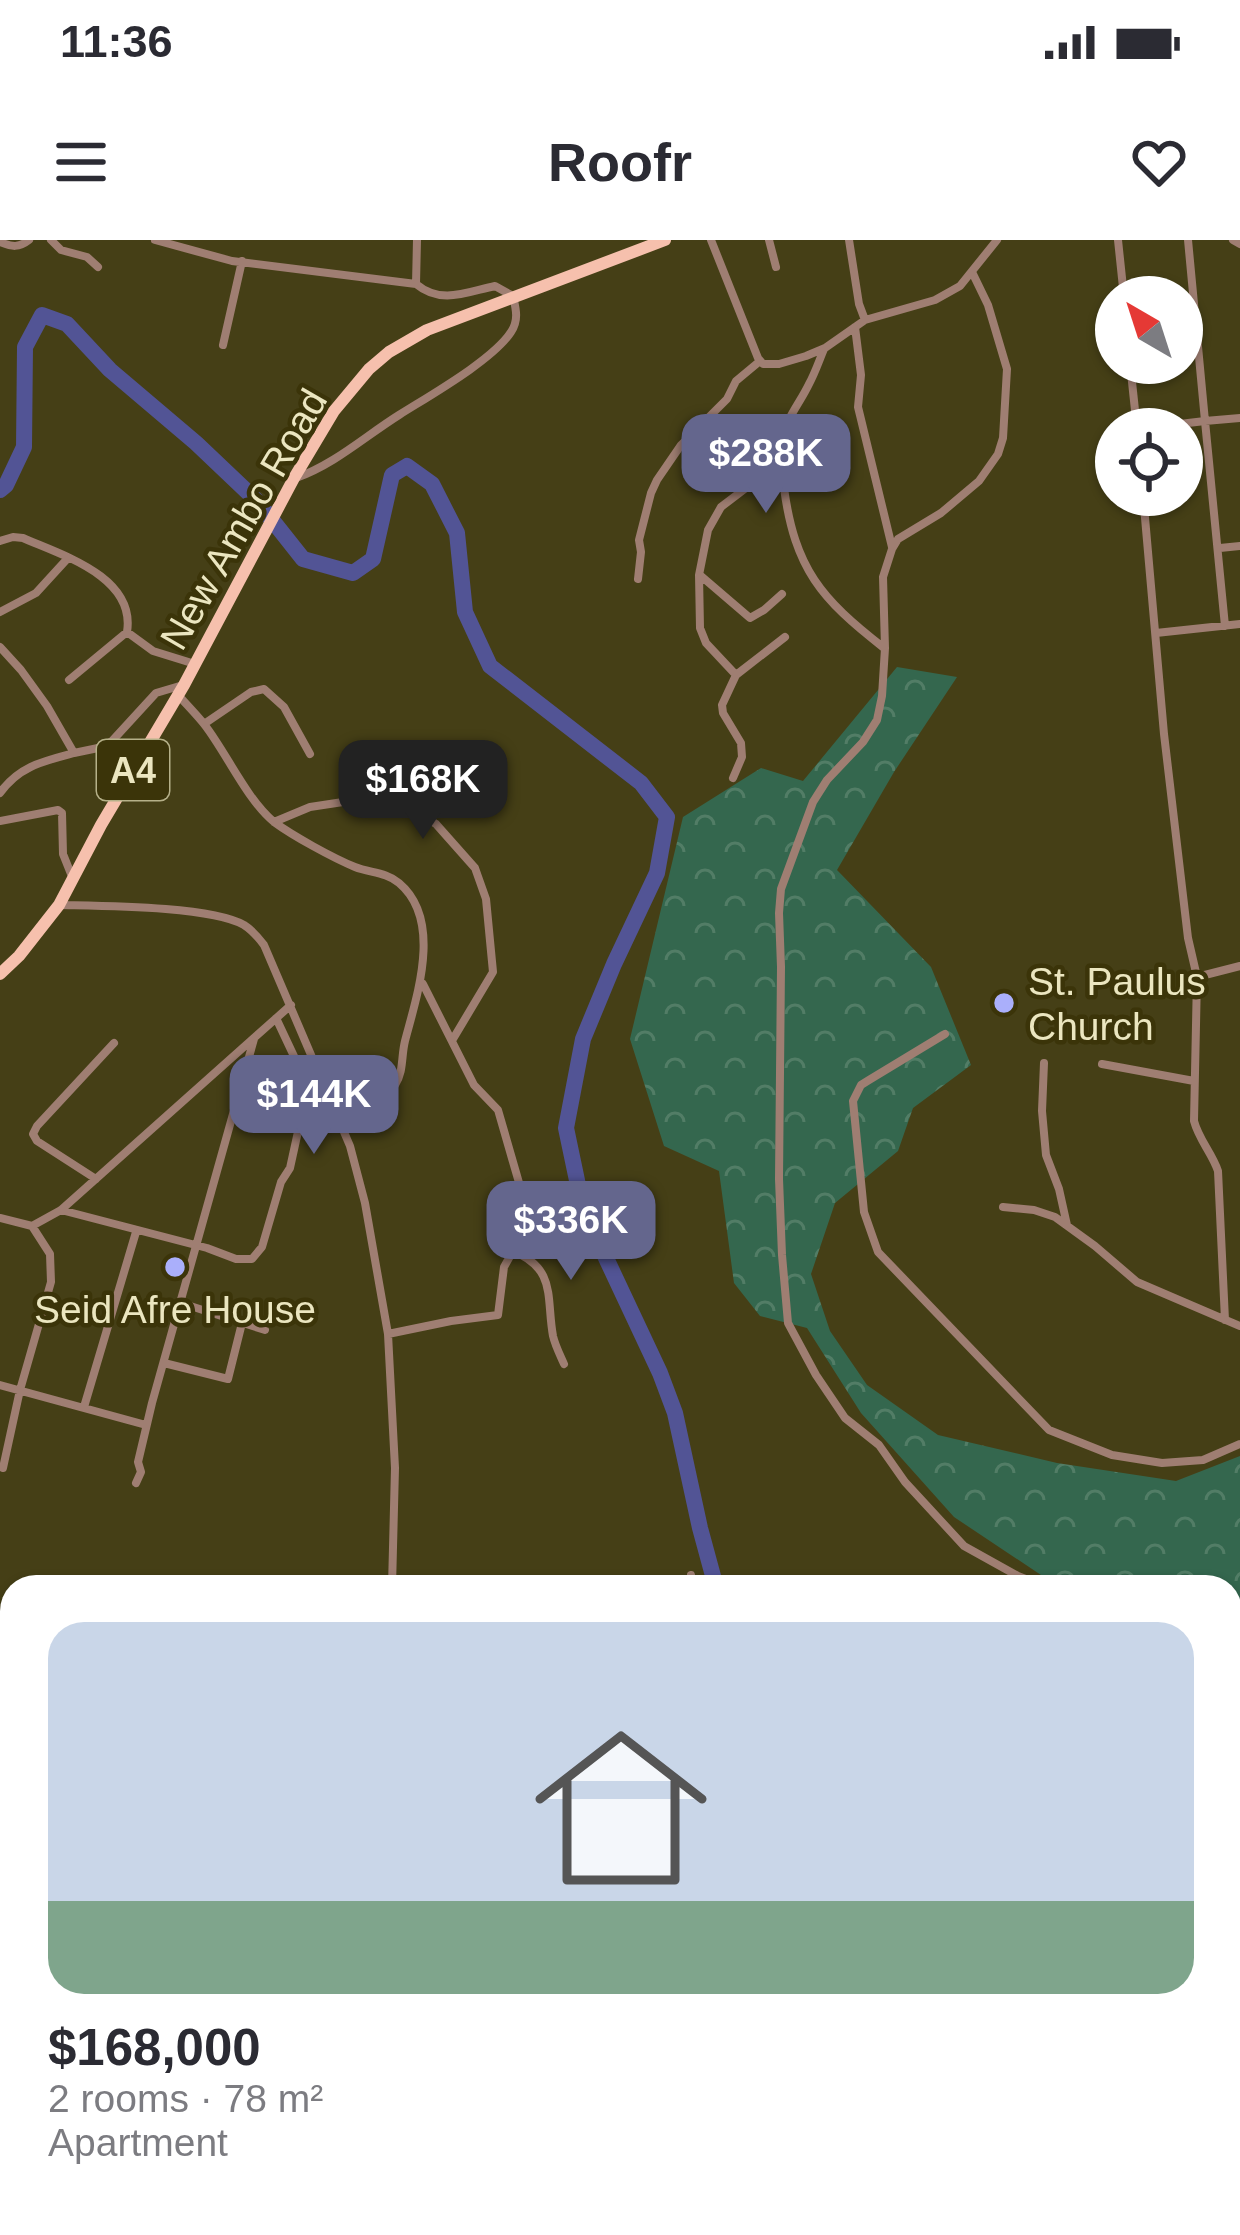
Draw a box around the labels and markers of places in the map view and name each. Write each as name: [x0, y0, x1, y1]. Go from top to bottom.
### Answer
pin: $288K: [682, 414, 850, 516]
pin: $168K: [339, 740, 507, 842]
place label: St. Paulus Church: [1028, 960, 1206, 1048]
marker: St. Paulus Church: [991, 990, 1017, 1016]
pin: $144K: [230, 1055, 398, 1157]
pin: $336K: [487, 1181, 655, 1283]
marker: Seid Afre House: [162, 1254, 188, 1280]
place label: Seid Afre House: [34, 1288, 316, 1331]

